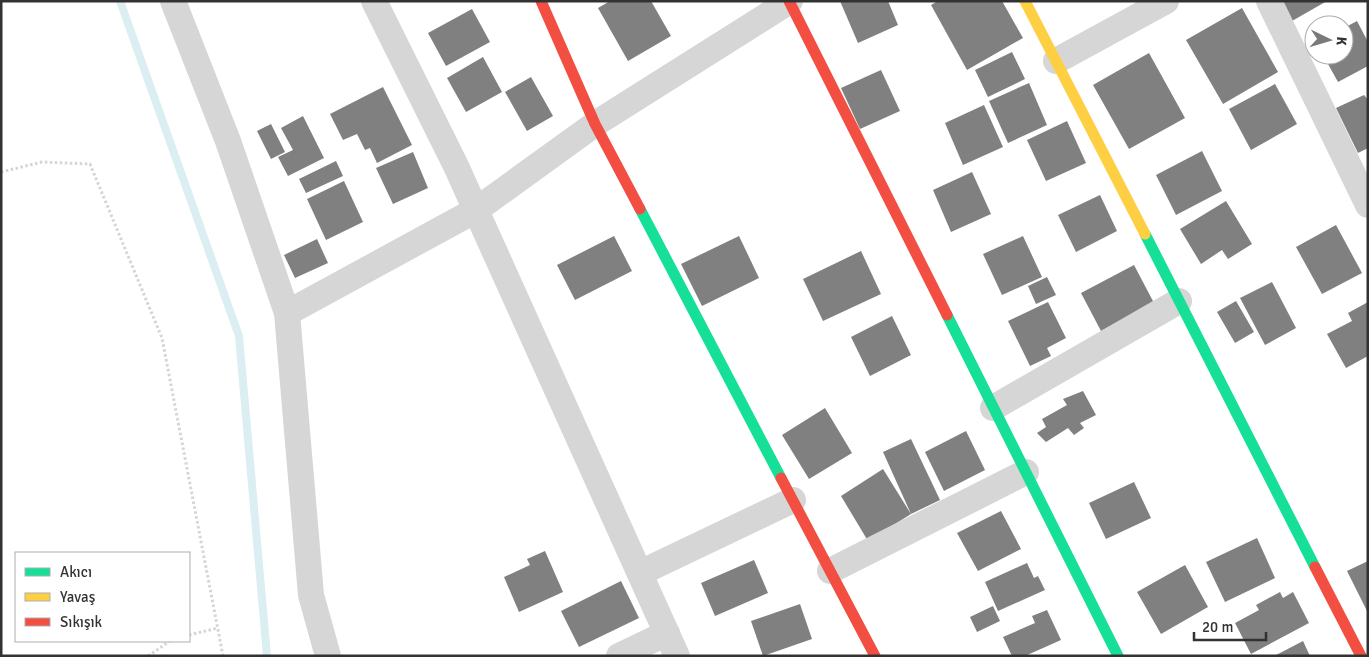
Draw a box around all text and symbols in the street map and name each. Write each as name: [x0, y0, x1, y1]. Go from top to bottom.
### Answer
north arrow: [1304, 15, 1354, 65]
text: K: [1333, 36, 1350, 46]
legend: [15, 552, 190, 642]
text: Akıcı: [60, 563, 92, 581]
text: Yavaş: [60, 588, 96, 606]
scale bar: [1194, 610, 1266, 642]
text: Sıkışık: [60, 613, 103, 631]
text: 20 m: [1202, 618, 1233, 636]

